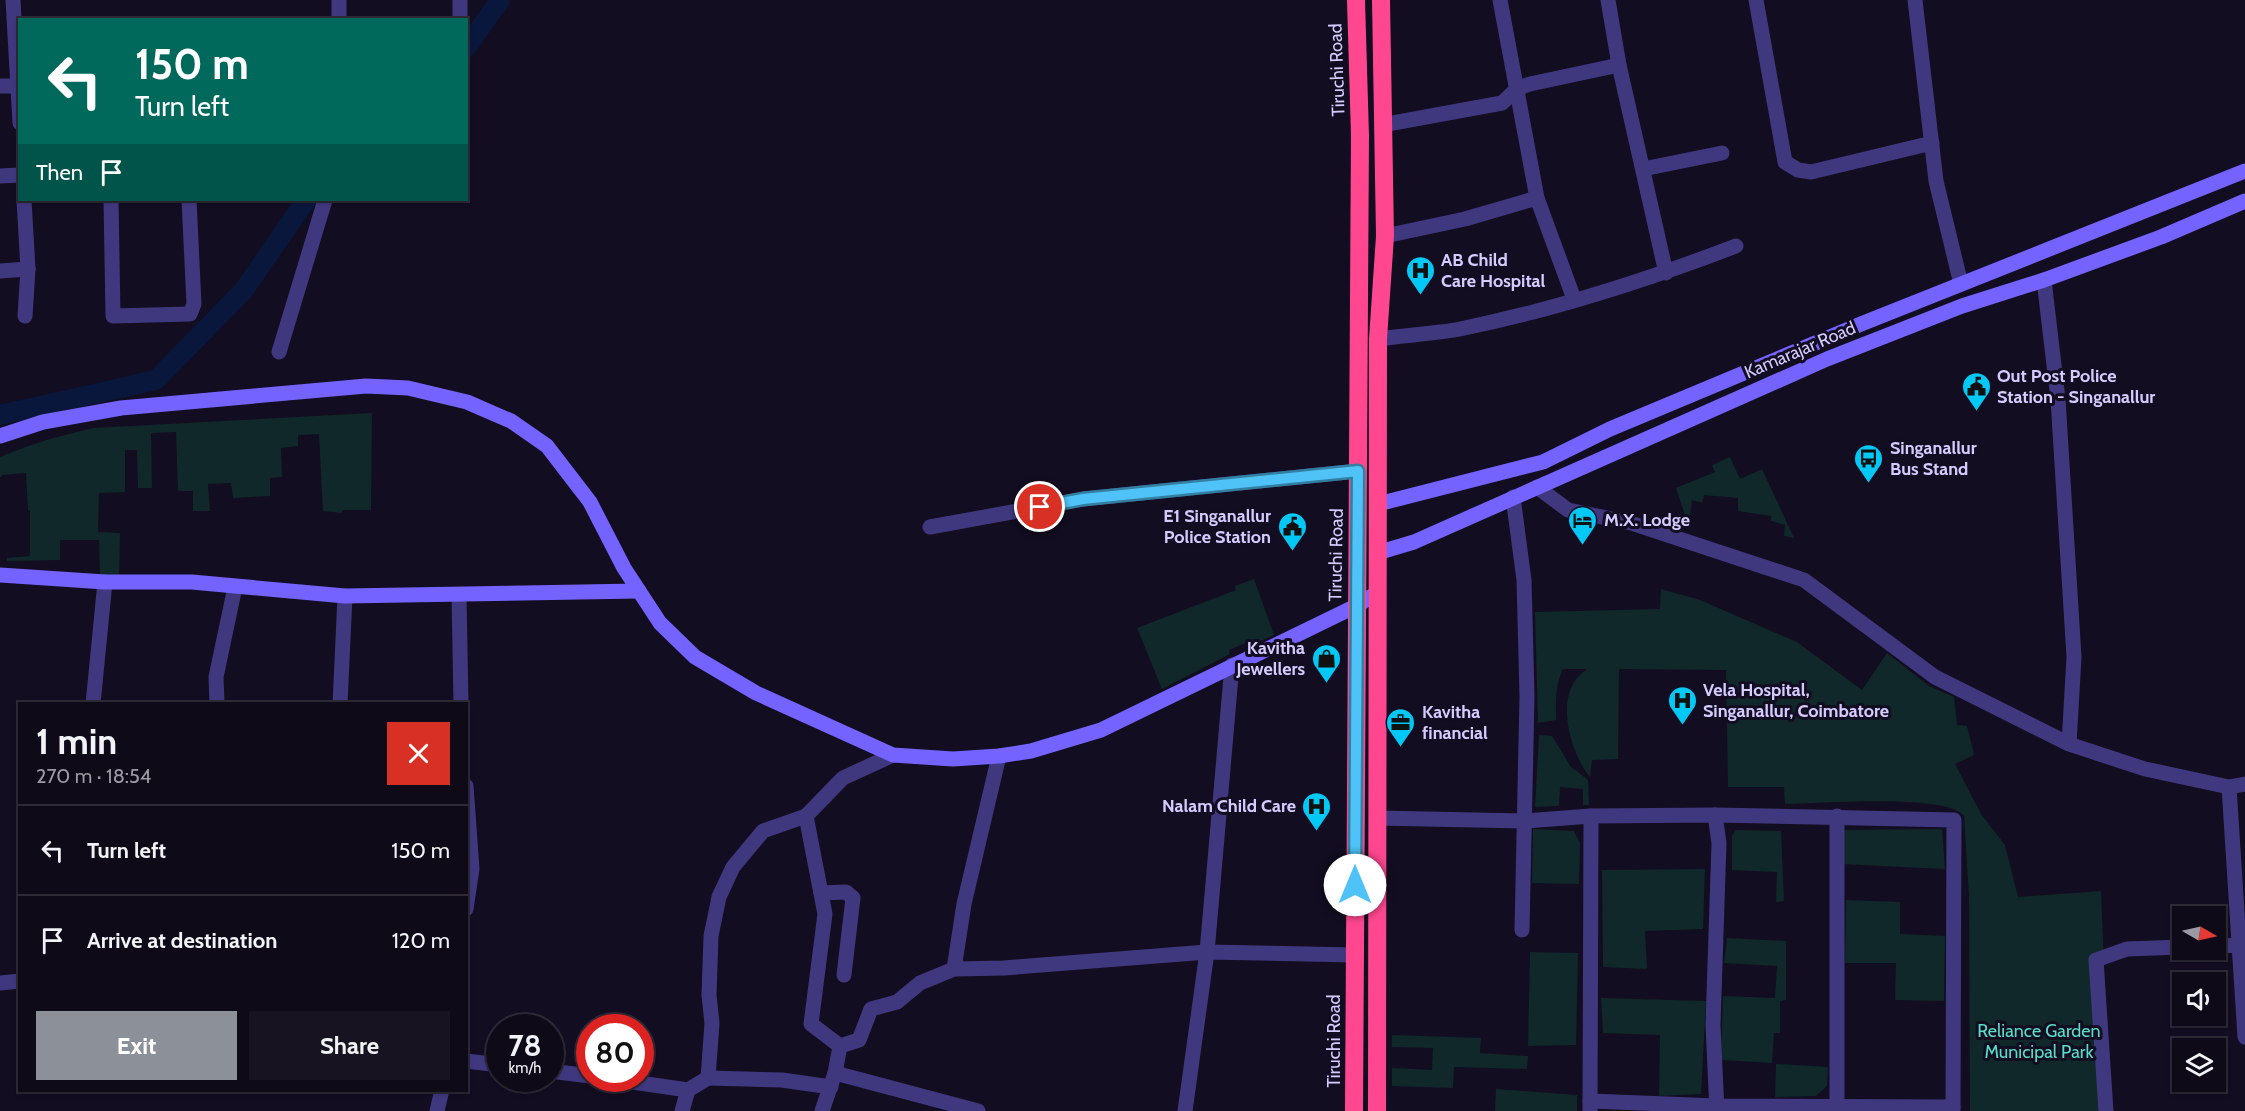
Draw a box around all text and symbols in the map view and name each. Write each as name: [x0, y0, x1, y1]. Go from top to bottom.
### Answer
street label: Tiruchi Road: [1324, 23, 1350, 117]
text: 150 m: [135, 38, 249, 90]
icon: left: [36, 42, 114, 120]
text: Turn left: [135, 90, 229, 123]
icon: arrive: [95, 156, 128, 189]
text: Then: [36, 159, 83, 186]
place label: AB Child Care Hospital: [1441, 249, 1546, 292]
hospital icon: AB Child Care Hospital: [1404, 254, 1436, 296]
street label: Kamarajar Road: [1741, 317, 1859, 383]
place label: Out Post Police Station - Singanallur: [1997, 365, 2155, 408]
public building icon: Out Post Police Station - Singanallur: [1960, 370, 1992, 412]
place label: Singanallur Bus Stand: [1890, 437, 1977, 480]
bus stop icon: Singanallur Bus Stand: [1853, 442, 1885, 484]
pin: [1014, 481, 1065, 532]
icon: arrive: [1023, 490, 1056, 523]
hotel icon: M.X. Lodge: [1567, 504, 1599, 546]
place label: E1 Singanallur Police Station: [1163, 505, 1271, 548]
street label: Tiruchi Road: [1324, 508, 1348, 602]
place label: M.X. Lodge: [1604, 509, 1690, 531]
public building icon: E1 Singanallur Police Station: [1276, 510, 1308, 552]
place label: Kavitha Jewellers: [1235, 637, 1305, 680]
shop icon: Kavitha Jewellers: [1310, 642, 1342, 684]
place label: Vela Hospital, Singanallur, Coimbatore: [1703, 679, 1889, 722]
hospital icon: Vela Hospital, Singanallur, Coimbatore: [1666, 684, 1698, 726]
place label: Kavitha financial: [1422, 701, 1488, 744]
office icon: Kavitha financial: [1385, 706, 1417, 748]
text: 1 min: [36, 719, 117, 763]
button: close: [387, 722, 450, 785]
text: 270 m · 18:54: [36, 764, 151, 788]
hospital icon: Nalam Child Care: [1301, 790, 1333, 832]
place label: Nalam Child Care: [1162, 795, 1296, 817]
icon: left: [36, 834, 69, 867]
text: Turn left: [87, 837, 166, 864]
text: 150 m: [391, 837, 450, 864]
position arrow: [1323, 853, 1387, 917]
north arrow: [2172, 906, 2226, 960]
map controls: [2172, 906, 2226, 1092]
icon: arrive: [36, 924, 69, 957]
text: Arrive at destination: [87, 927, 277, 954]
text: 120 m: [392, 927, 450, 954]
button: sound: [2172, 972, 2226, 1026]
street label: Tiruchi Road: [1323, 994, 1345, 1088]
button: Exit: [36, 1011, 237, 1080]
button: Share: [249, 1011, 450, 1080]
speed limit sign: 80: [576, 1014, 654, 1092]
park label: Reliance Garden Municipal Park: [1977, 1020, 2101, 1063]
text: 78: [508, 1027, 542, 1064]
button: layers: [2172, 1038, 2226, 1092]
text: km/h: [509, 1059, 541, 1077]

